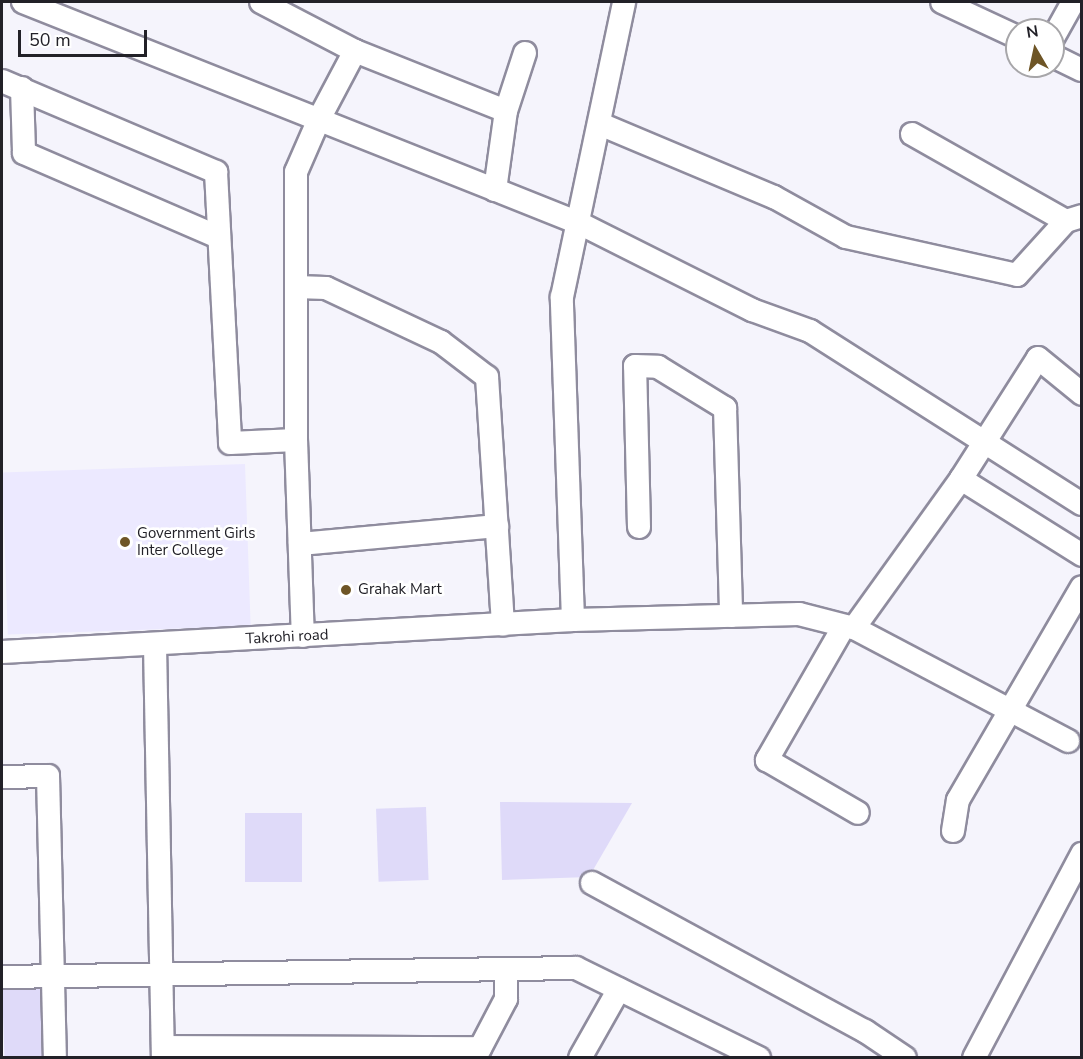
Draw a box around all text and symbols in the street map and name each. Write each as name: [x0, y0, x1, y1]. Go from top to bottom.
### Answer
scale bar: [21, 18, 150, 56]
north arrow: [1005, 18, 1065, 78]
text: N: [1025, 20, 1040, 44]
text: 50 m: [29, 28, 71, 52]
place label: Government Girls Inter College: [137, 524, 255, 559]
marker: Government Girls Inter College: [118, 535, 132, 549]
place label: Grahak Mart: [358, 581, 442, 599]
marker: Grahak Mart: [339, 583, 353, 597]
street label: Takrohi road: [245, 626, 329, 648]

